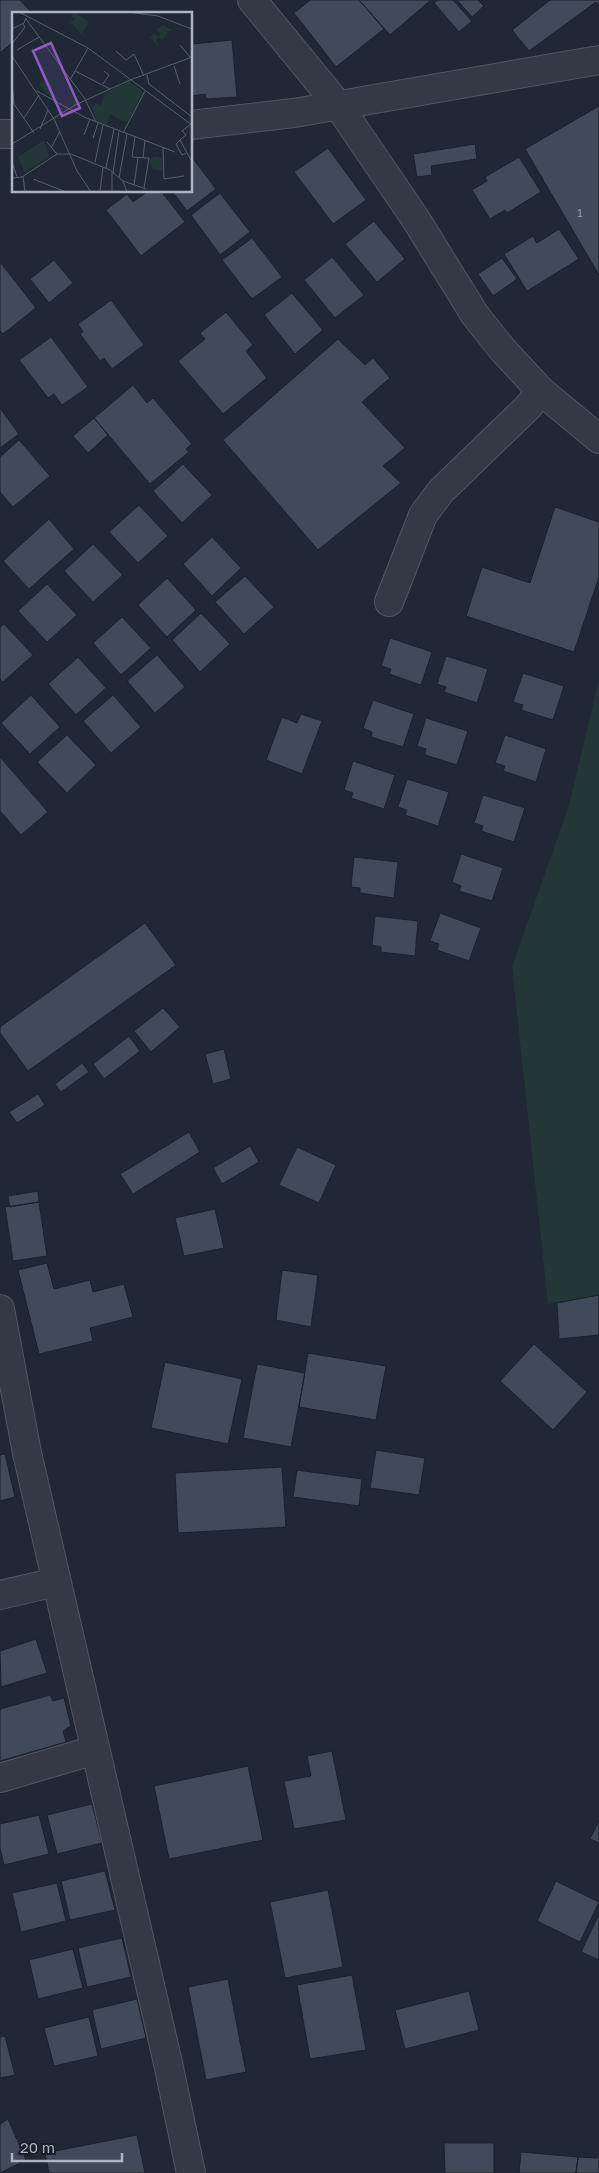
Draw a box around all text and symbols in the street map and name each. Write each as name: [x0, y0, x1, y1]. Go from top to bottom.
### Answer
inset map: [12, 12, 192, 192]
house number: 1: [577, 206, 583, 219]
scale bar: [12, 2130, 122, 2162]
text: 20 m: [20, 2138, 55, 2156]

